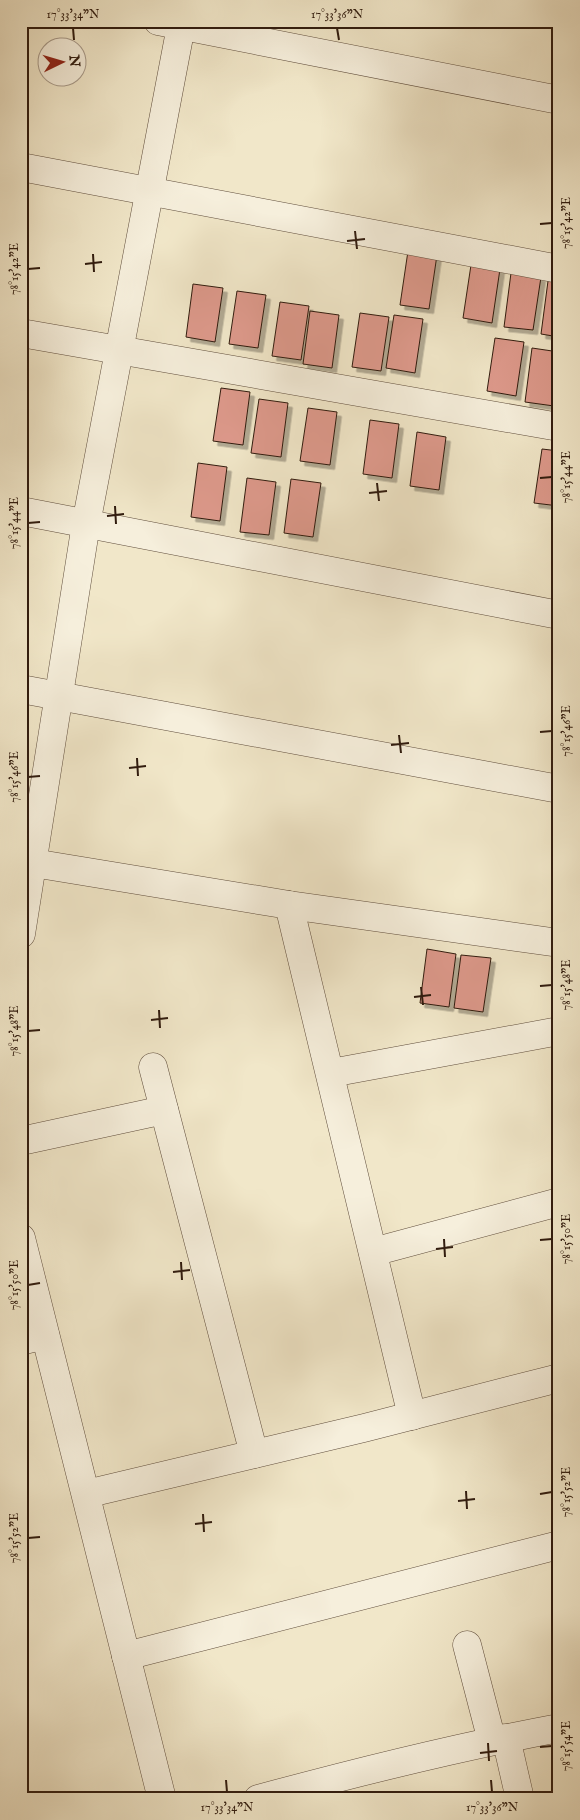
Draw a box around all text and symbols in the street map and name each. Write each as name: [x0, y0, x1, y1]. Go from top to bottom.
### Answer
text: 17°33'34"N: [47, 7, 100, 22]
text: 17°33'36"N: [311, 7, 364, 22]
north arrow: [38, 38, 88, 88]
text: N: [64, 53, 83, 68]
text: 78°15'42"E: [559, 197, 574, 249]
text: 78°15'42"E: [7, 243, 22, 295]
text: 78°15'44"E: [559, 451, 574, 503]
text: 78°15'44"E: [7, 497, 22, 549]
text: 78°15'46"E: [559, 705, 574, 757]
text: 78°15'46"E: [7, 751, 22, 803]
text: 78°15'48"E: [559, 959, 574, 1011]
text: 78°15'48"E: [7, 1005, 22, 1057]
text: 78°15'50"E: [559, 1214, 574, 1264]
text: 78°15'50"E: [7, 1260, 22, 1310]
text: 78°15'52"E: [559, 1467, 574, 1517]
text: 78°15'52"E: [7, 1513, 22, 1563]
text: 78°15'54"E: [559, 1721, 574, 1771]
text: 17°33'34"N: [201, 1800, 254, 1815]
text: 17°33'36"N: [466, 1800, 519, 1815]

